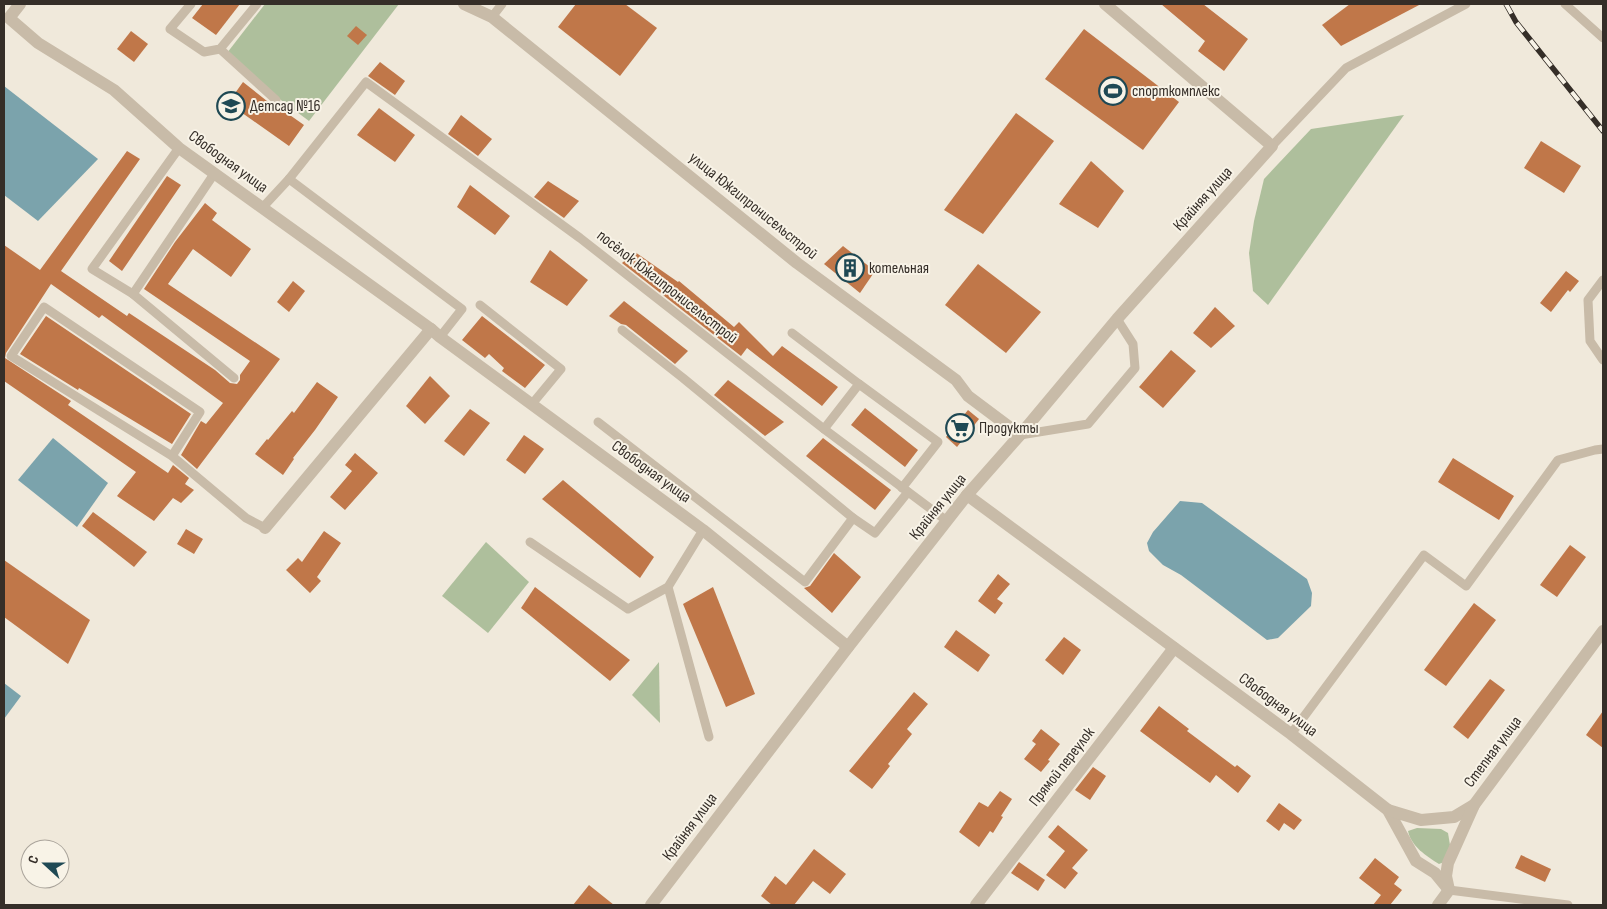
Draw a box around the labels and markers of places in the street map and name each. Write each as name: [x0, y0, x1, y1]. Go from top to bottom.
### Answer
sports icon: спорткомплекс: [1098, 76, 1128, 106]
place label: спорткомплекс: [1132, 82, 1220, 101]
school or university icon: Детсад №16: [216, 91, 246, 121]
place label: Детсад №16: [250, 97, 321, 116]
building icon: котельная: [835, 253, 865, 283]
place label: котельная: [869, 259, 929, 278]
supermarket icon: Продукты: [945, 413, 975, 443]
place label: Продукты: [979, 419, 1039, 438]

